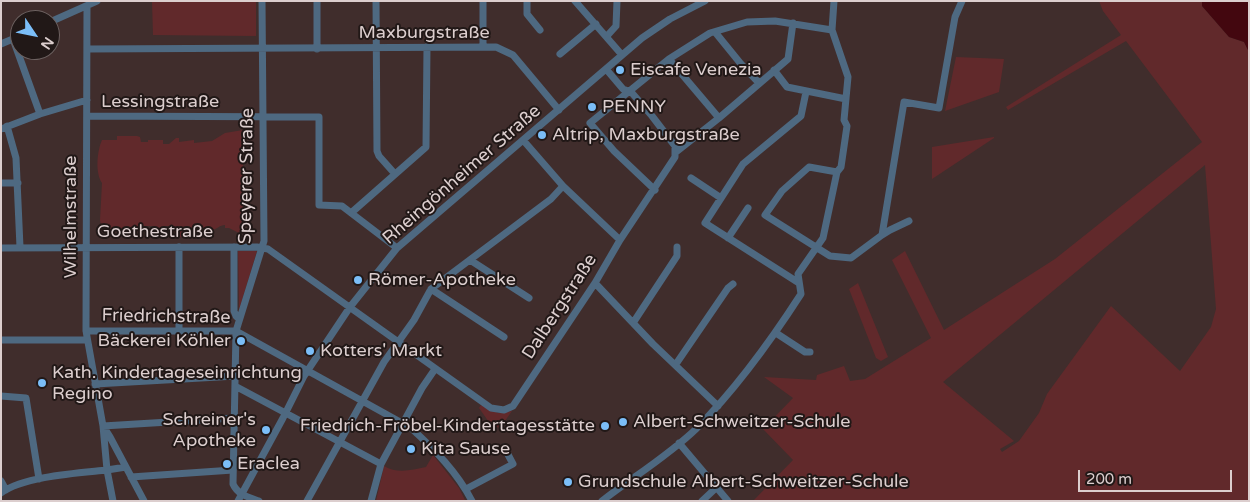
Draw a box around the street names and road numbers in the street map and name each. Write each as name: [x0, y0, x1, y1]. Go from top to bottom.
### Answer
street label: Maxburgstraße: [358, 22, 490, 44]
street label: Lessingstraße: [101, 91, 219, 113]
street label: Rheingönheimer Straße: [379, 100, 545, 250]
street label: Speyerer Straße: [235, 108, 259, 244]
street label: Wilhelmstraße: [60, 156, 82, 278]
street label: Goethestraße: [97, 221, 213, 243]
street label: Dalbergstraße: [518, 250, 602, 364]
street label: Friedrichstraße: [101, 305, 231, 329]

